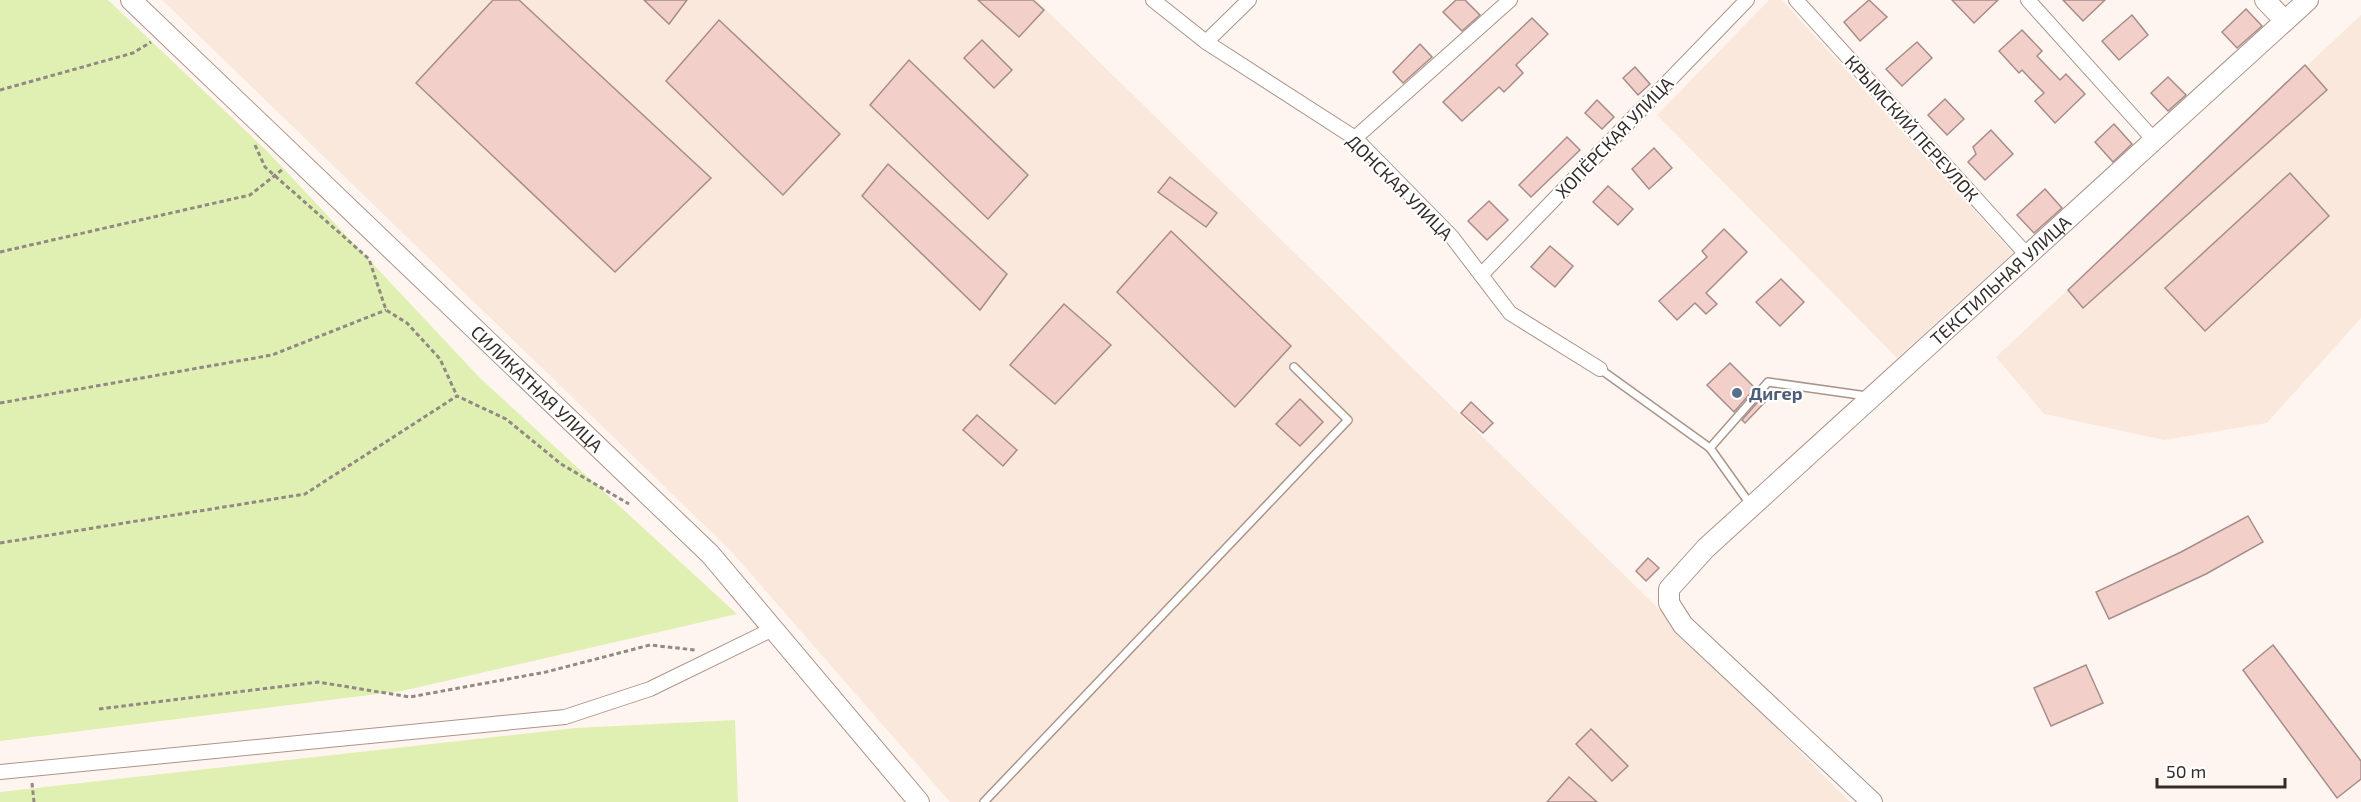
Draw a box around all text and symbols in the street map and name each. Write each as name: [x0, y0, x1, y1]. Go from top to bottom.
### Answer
street label: КРЫМСКИЙ ПЕРЕУЛОК: [1841, 50, 1984, 206]
street label: ХОПЁРСКАЯ УЛИЦА: [1551, 71, 1678, 202]
street label: ДОНСКАЯ УЛИЦА: [1342, 129, 1458, 245]
street label: ТЕКСТИЛЬНАЯ УЛИЦА: [1925, 210, 2076, 350]
street label: СИЛИКАТНАЯ УЛИЦА: [467, 321, 608, 457]
place label: Дигер: [1749, 382, 1803, 404]
marker: Дигер: [1730, 386, 1744, 400]
scale bar: [2157, 751, 2284, 789]
text: 50 m: [2166, 760, 2206, 782]

